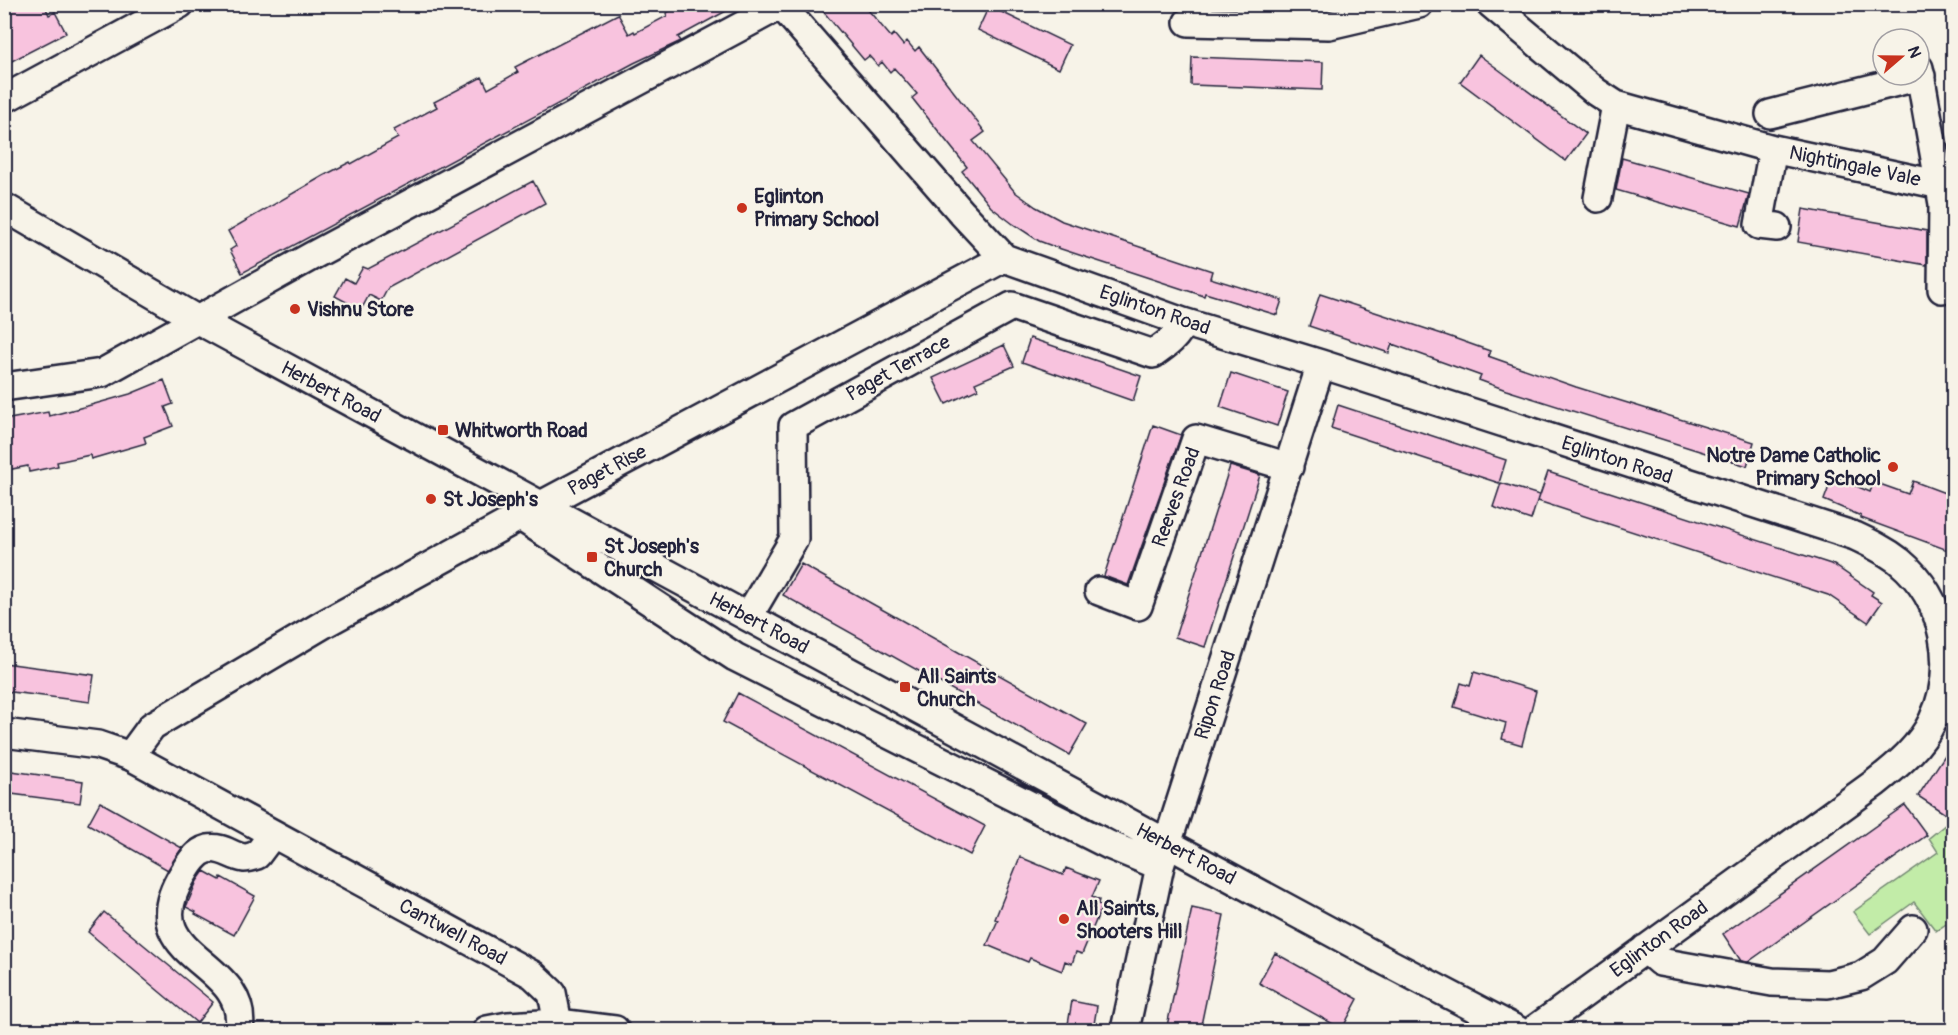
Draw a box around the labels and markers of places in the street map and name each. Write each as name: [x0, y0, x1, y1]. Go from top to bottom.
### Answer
place label: Eglinton Primary School: [754, 184, 879, 232]
marker: Eglinton Primary School: [735, 201, 749, 215]
place label: Vishnu Store: [307, 297, 415, 322]
marker: Vishnu Store: [288, 302, 302, 316]
place label: Whitworth Road: [455, 418, 588, 443]
marker: Whitworth Road: [436, 423, 450, 437]
place label: Notre Dame Catholic Primary School: [1706, 443, 1881, 491]
marker: Notre Dame Catholic Primary School: [1886, 460, 1900, 474]
place label: St Joseph's: [443, 487, 538, 512]
marker: St Joseph's: [424, 492, 438, 506]
place label: St Joseph's Church: [604, 534, 699, 582]
marker: St Joseph's Church: [585, 550, 599, 564]
place label: All Saints Church: [917, 664, 996, 712]
marker: All Saints Church: [898, 680, 912, 694]
place label: All Saints, Shooters Hill: [1076, 896, 1183, 944]
marker: All Saints, Shooters Hill: [1057, 912, 1071, 926]

